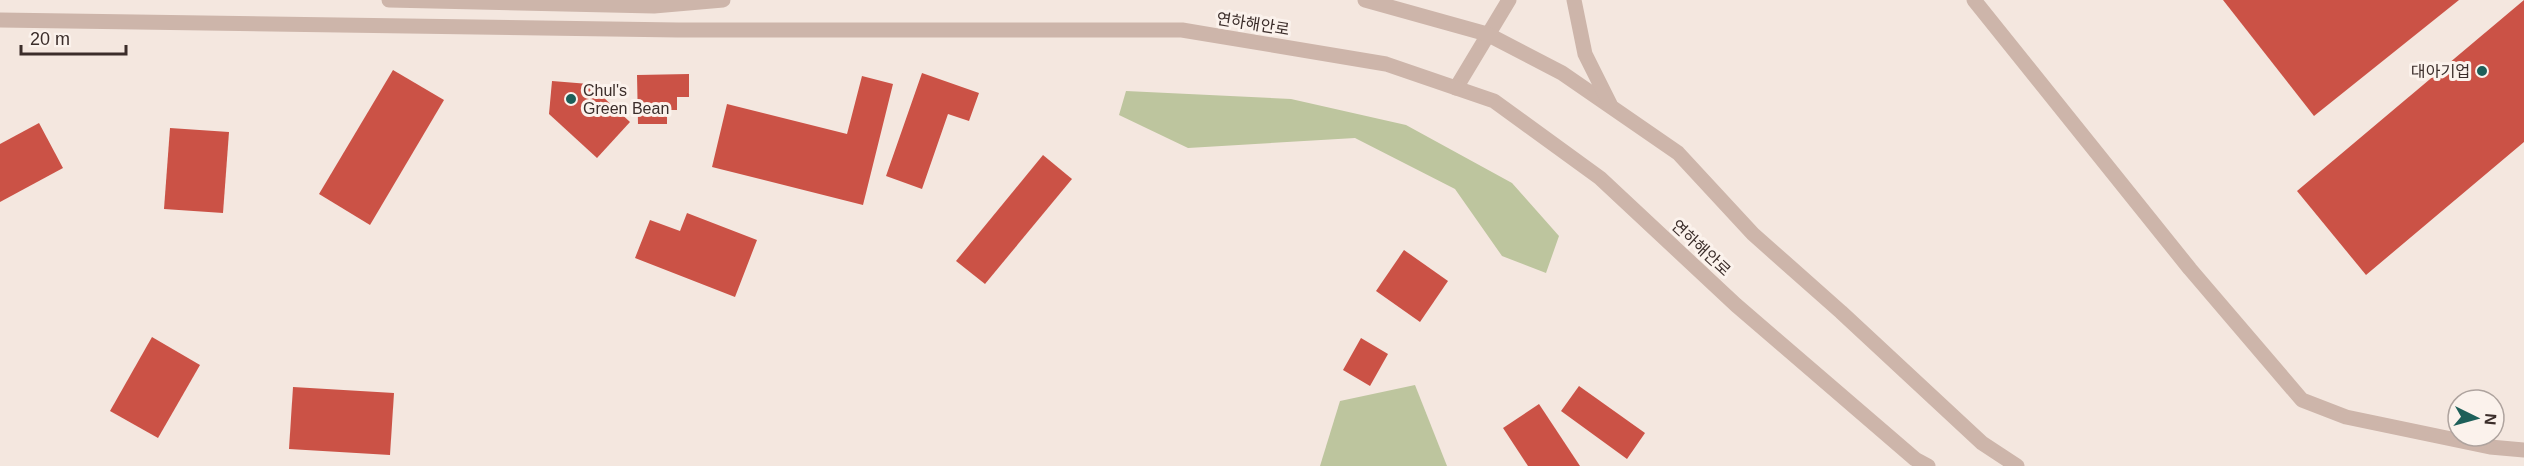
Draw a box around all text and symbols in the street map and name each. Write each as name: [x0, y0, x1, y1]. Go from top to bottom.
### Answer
street label: 연하해안로: [1215, 10, 1291, 38]
scale bar: [21, 18, 126, 56]
text: 20 m: [30, 29, 70, 49]
place label: 대아기업: [2411, 63, 2470, 80]
marker: 대아기업: [2475, 64, 2489, 78]
place label: Chul's Green Bean: [583, 82, 669, 117]
marker: Chul's Green Bean: [564, 92, 578, 106]
street label: 연하해안로: [1668, 217, 1734, 280]
north arrow: [2446, 388, 2506, 448]
text: N: [2481, 413, 2499, 426]

